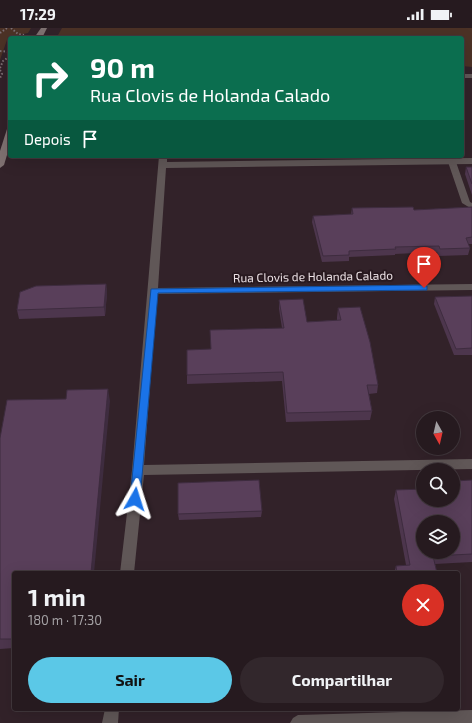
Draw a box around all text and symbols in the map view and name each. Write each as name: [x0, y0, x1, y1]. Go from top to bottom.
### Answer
text: 17:29: [20, 5, 56, 23]
text: 90 m: [90, 50, 155, 84]
icon: right: [24, 52, 76, 104]
text: Rua Clovis de Holanda Calado: [90, 84, 330, 106]
icon: arrive: [79, 128, 101, 150]
text: Depois: [24, 130, 71, 148]
pin: [407, 247, 441, 288]
icon: arrive: [413, 253, 435, 275]
street label: Rua Clovis de Holanda Calado: [233, 268, 393, 284]
north arrow: [416, 411, 460, 455]
map controls: [416, 411, 460, 559]
button: search: [416, 463, 460, 507]
position arrow: [114, 478, 156, 520]
button: layers: [416, 515, 460, 559]
text: 1 min: [28, 582, 86, 611]
button: close: [402, 584, 444, 626]
text: 180 m · 17:30: [28, 612, 102, 628]
button: Sair: [28, 657, 232, 703]
button: Compartilhar: [240, 657, 444, 703]

